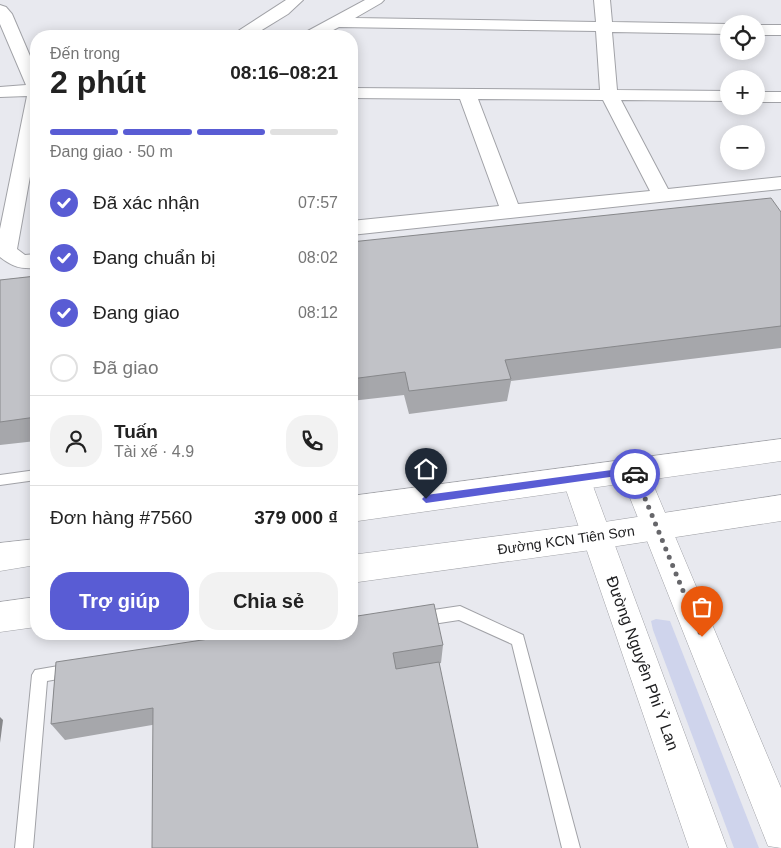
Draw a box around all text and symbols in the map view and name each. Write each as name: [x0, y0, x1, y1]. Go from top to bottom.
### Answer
map controls: [720, 15, 765, 170]
button: locate: [720, 15, 765, 60]
text: Đến trong: [50, 45, 120, 62]
text: 08:16–08:21: [230, 62, 338, 83]
text: 2 phút: [50, 64, 146, 100]
button: +: [720, 70, 765, 115]
button: −: [720, 125, 765, 170]
text: Đang giao · 50 m: [50, 143, 173, 160]
icon: check: [50, 189, 78, 217]
text: Đã xác nhận: [93, 192, 200, 213]
text: 07:57: [298, 194, 338, 211]
icon: check: [50, 244, 78, 272]
text: Đang chuẩn bị: [93, 247, 216, 268]
text: 08:02: [298, 249, 338, 266]
icon: check: [50, 299, 78, 327]
text: Đang giao: [93, 302, 180, 323]
text: 08:12: [298, 304, 338, 321]
text: Đã giao: [93, 357, 159, 378]
button: person: [50, 415, 102, 467]
button: phone: [286, 415, 338, 467]
text: Tuấn: [114, 421, 158, 442]
text: Tài xế · 4.9: [114, 443, 194, 460]
pin: [405, 448, 447, 499]
courier: [610, 449, 660, 499]
icon: home: [412, 455, 440, 483]
icon: car: [621, 460, 649, 488]
text: Đơn hàng #7560: [50, 507, 192, 528]
text: 379 000 ₫: [254, 507, 338, 528]
street label: Đường KCN Tiên Sơn: [496, 522, 636, 558]
button: Trợ giúp: [50, 572, 189, 630]
button: Chia sẻ: [199, 572, 338, 630]
street label: Đường Nguyên Phi Ỷ Lan: [603, 573, 683, 753]
pin: [681, 586, 723, 637]
icon: bag: [688, 593, 716, 621]

